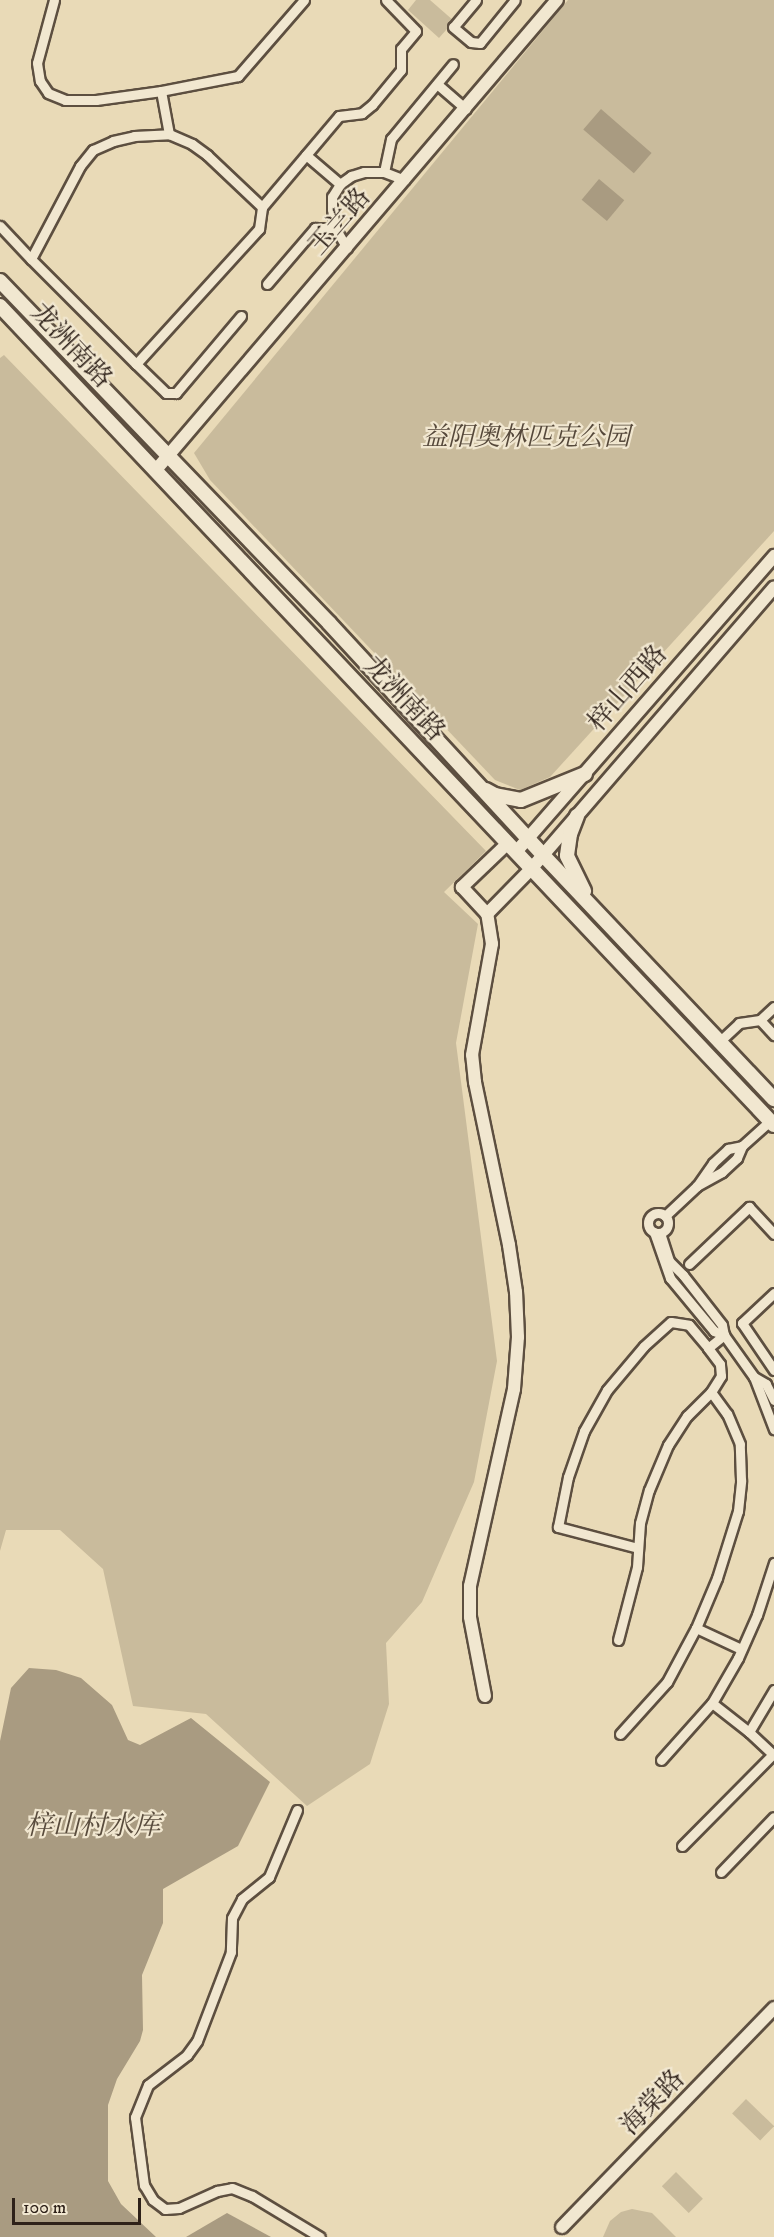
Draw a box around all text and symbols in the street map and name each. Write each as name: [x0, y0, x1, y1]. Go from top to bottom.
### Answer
street label: 玉兰路: [303, 182, 377, 262]
street label: 龙洲南路: [24, 297, 118, 395]
park label: 益阳奥林匹克公园: [422, 422, 630, 454]
street label: 梓山西路: [582, 640, 674, 738]
street label: 龙洲南路: [357, 650, 451, 748]
water label: 梓山村水库: [26, 1811, 160, 1843]
street label: 海棠路: [615, 2064, 691, 2142]
scale bar: [15, 2186, 144, 2224]
text: 100 m: [23, 2197, 66, 2219]

